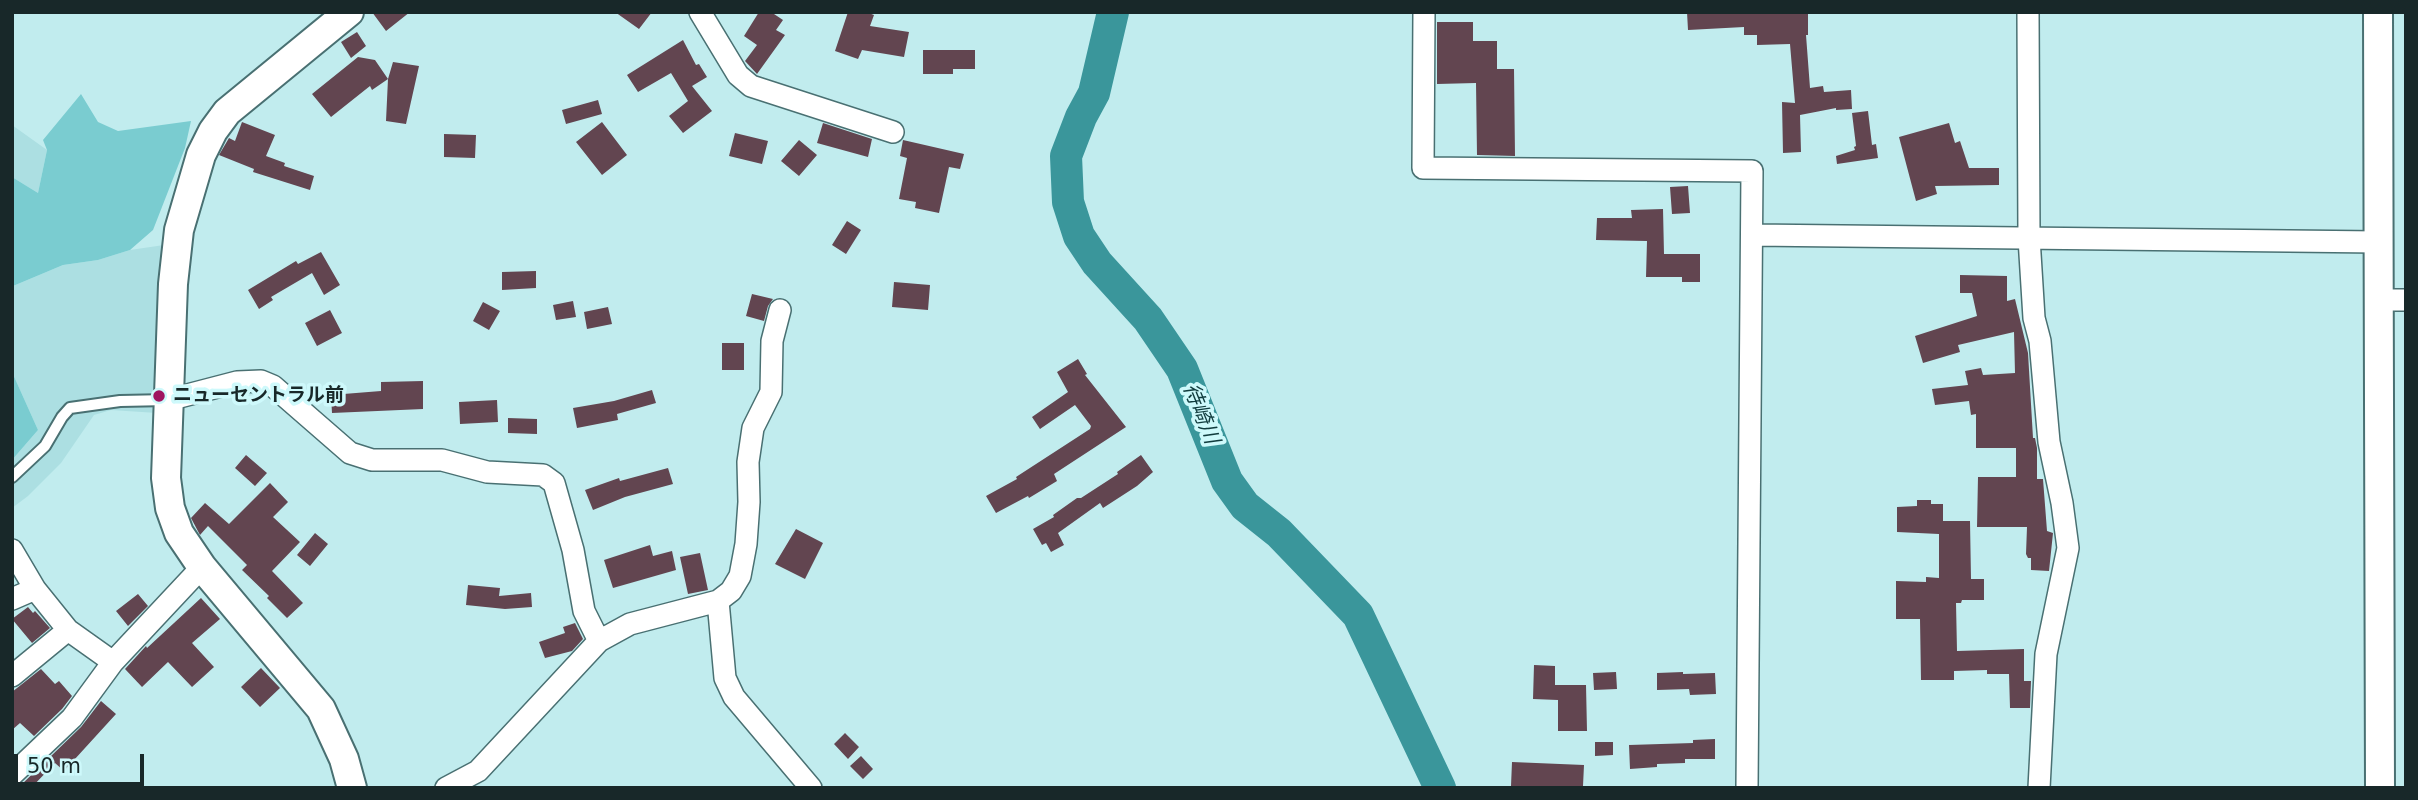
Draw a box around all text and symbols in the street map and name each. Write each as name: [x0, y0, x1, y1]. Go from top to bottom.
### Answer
water label: 待崎川: [1177, 380, 1223, 448]
place label: ニューセントラル前: [173, 385, 344, 407]
marker: ニューセントラル前: [151, 388, 167, 404]
scale bar: [18, 740, 147, 784]
text: 50 m: [27, 754, 81, 778]

